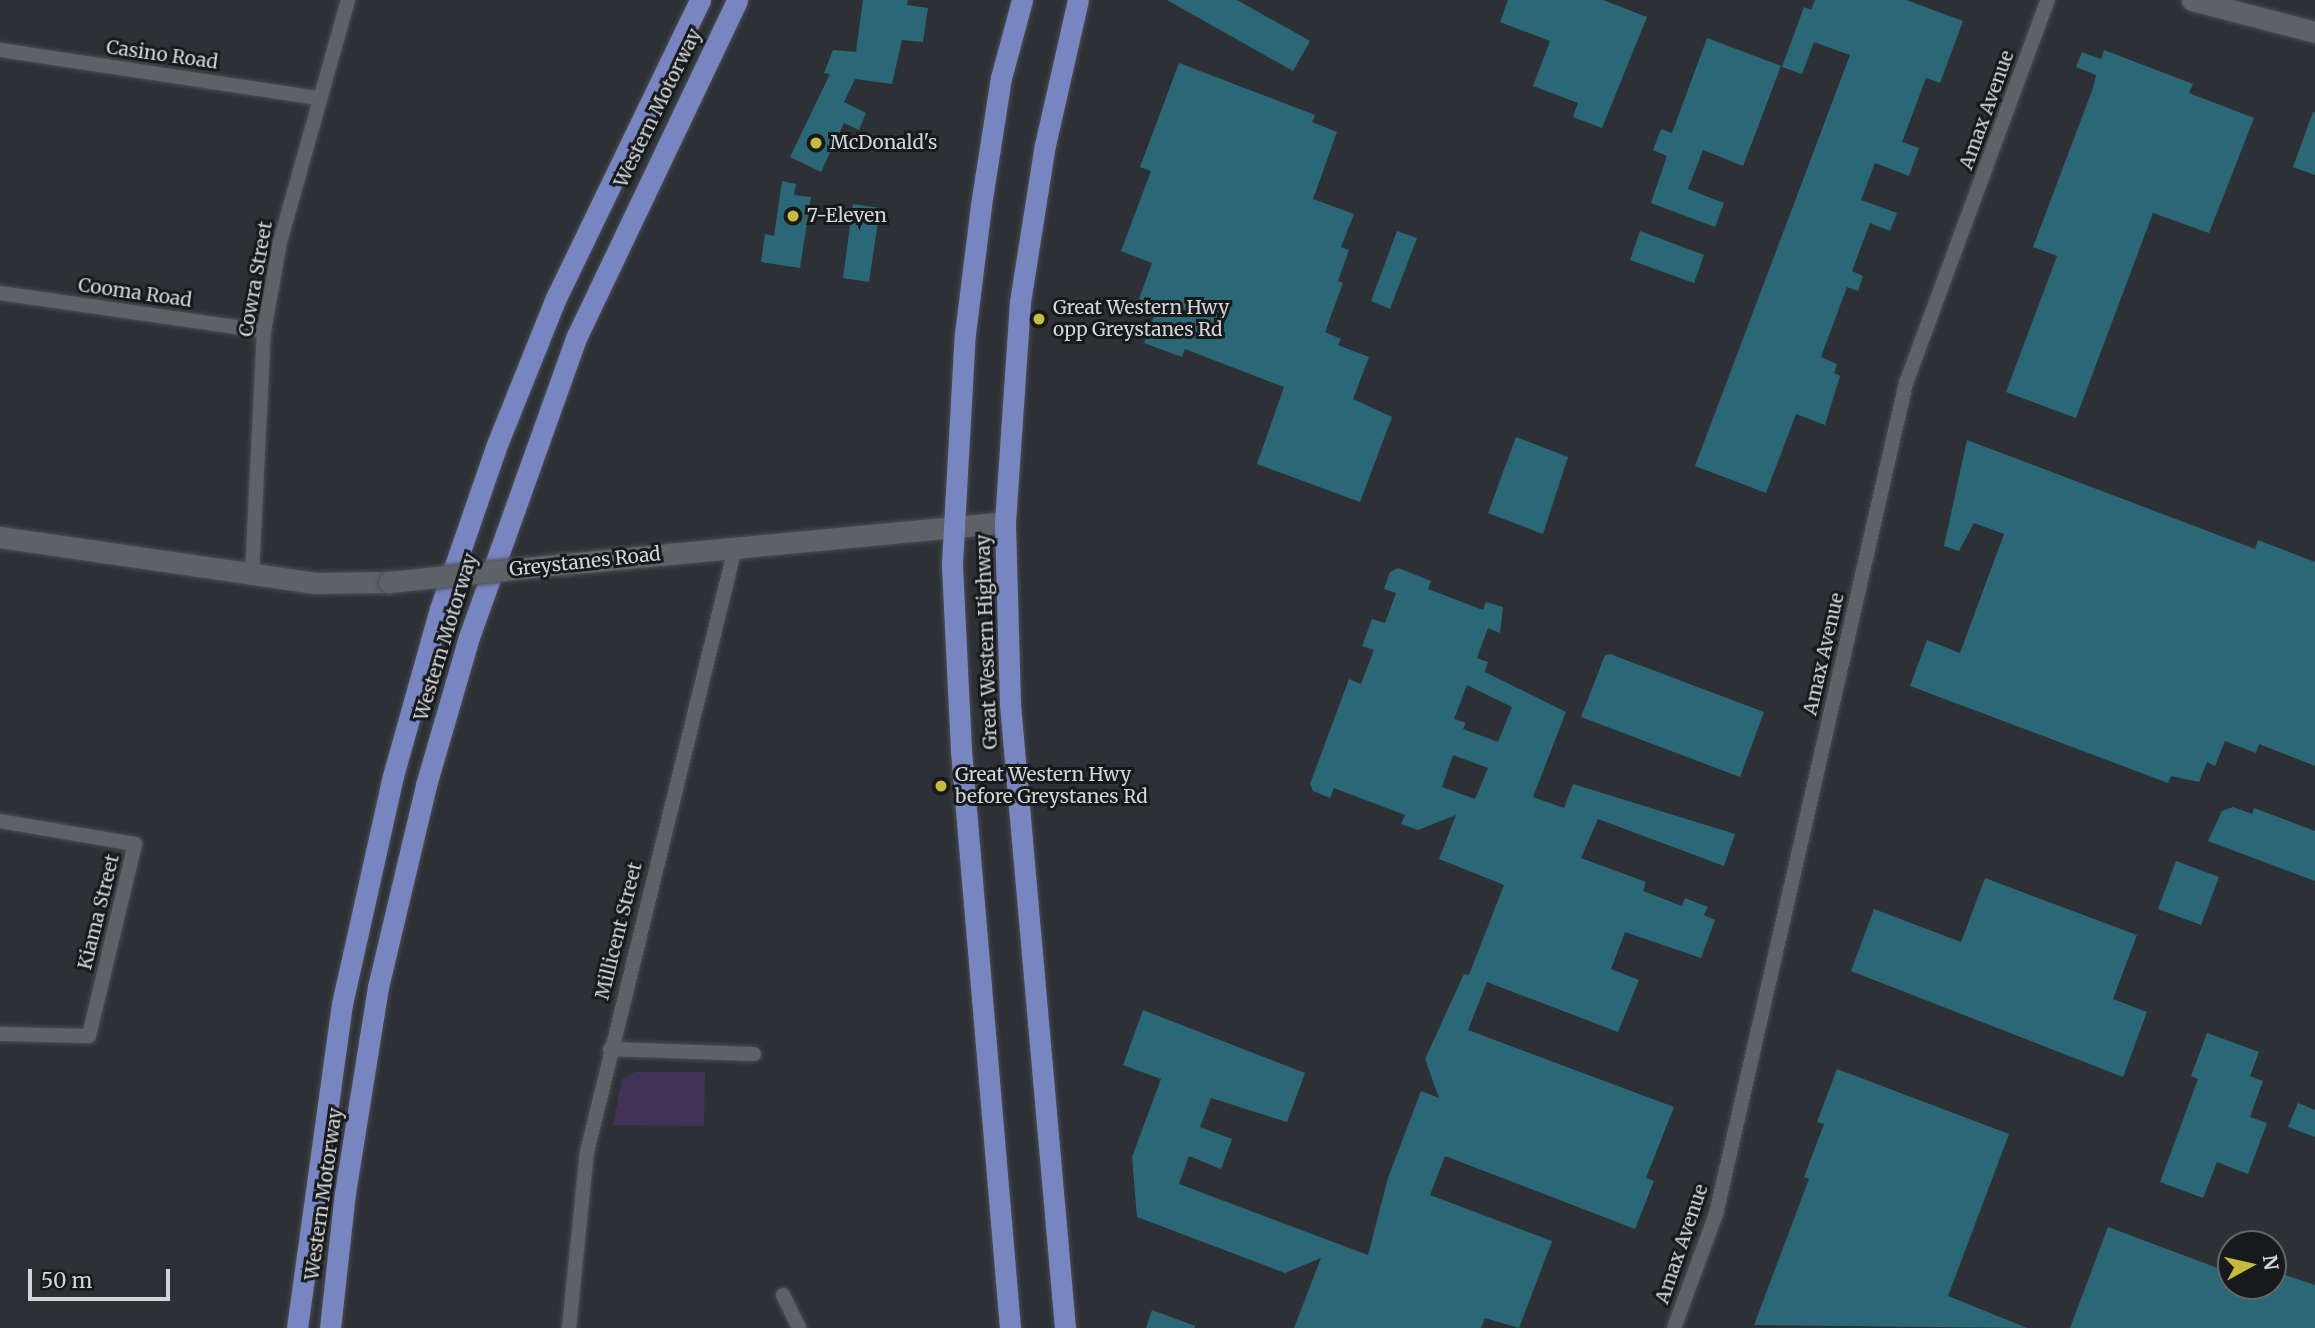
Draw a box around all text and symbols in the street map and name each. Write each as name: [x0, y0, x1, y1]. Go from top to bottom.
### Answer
street label: Western Motorway: [610, 25, 706, 191]
street label: Casino Road: [105, 36, 219, 74]
street label: Amax Avenue: [1955, 47, 2019, 173]
place label: McDonald's: [830, 132, 937, 154]
marker: McDonald's: [808, 135, 824, 151]
place label: 7-Eleven: [807, 205, 887, 227]
marker: 7-Eleven: [785, 208, 801, 224]
street label: Cowra Street: [235, 219, 277, 339]
street label: Cooma Road: [77, 274, 193, 312]
place label: Great Western Hwy opp Greystanes Rd: [1053, 297, 1229, 341]
marker: Great Western Hwy opp Greystanes Rd: [1031, 311, 1047, 327]
street label: Great Western Highway: [972, 534, 1002, 750]
street label: Greystanes Road: [508, 543, 662, 581]
street label: Western Motorway: [410, 551, 482, 723]
street label: Amax Avenue: [1799, 591, 1849, 717]
place label: Great Western Hwy before Greystanes Rd: [955, 764, 1148, 808]
marker: Great Western Hwy before Greystanes Rd: [933, 778, 949, 794]
street label: Kiama Street: [74, 852, 124, 972]
street label: Millicent Street: [591, 860, 647, 1002]
street label: Western Motorway: [301, 1106, 347, 1282]
street label: Amax Avenue: [1651, 1181, 1713, 1307]
north arrow: [2217, 1230, 2287, 1300]
text: N: [2258, 1253, 2284, 1271]
scale bar: [32, 1254, 173, 1298]
text: 50 m: [41, 1267, 92, 1294]

